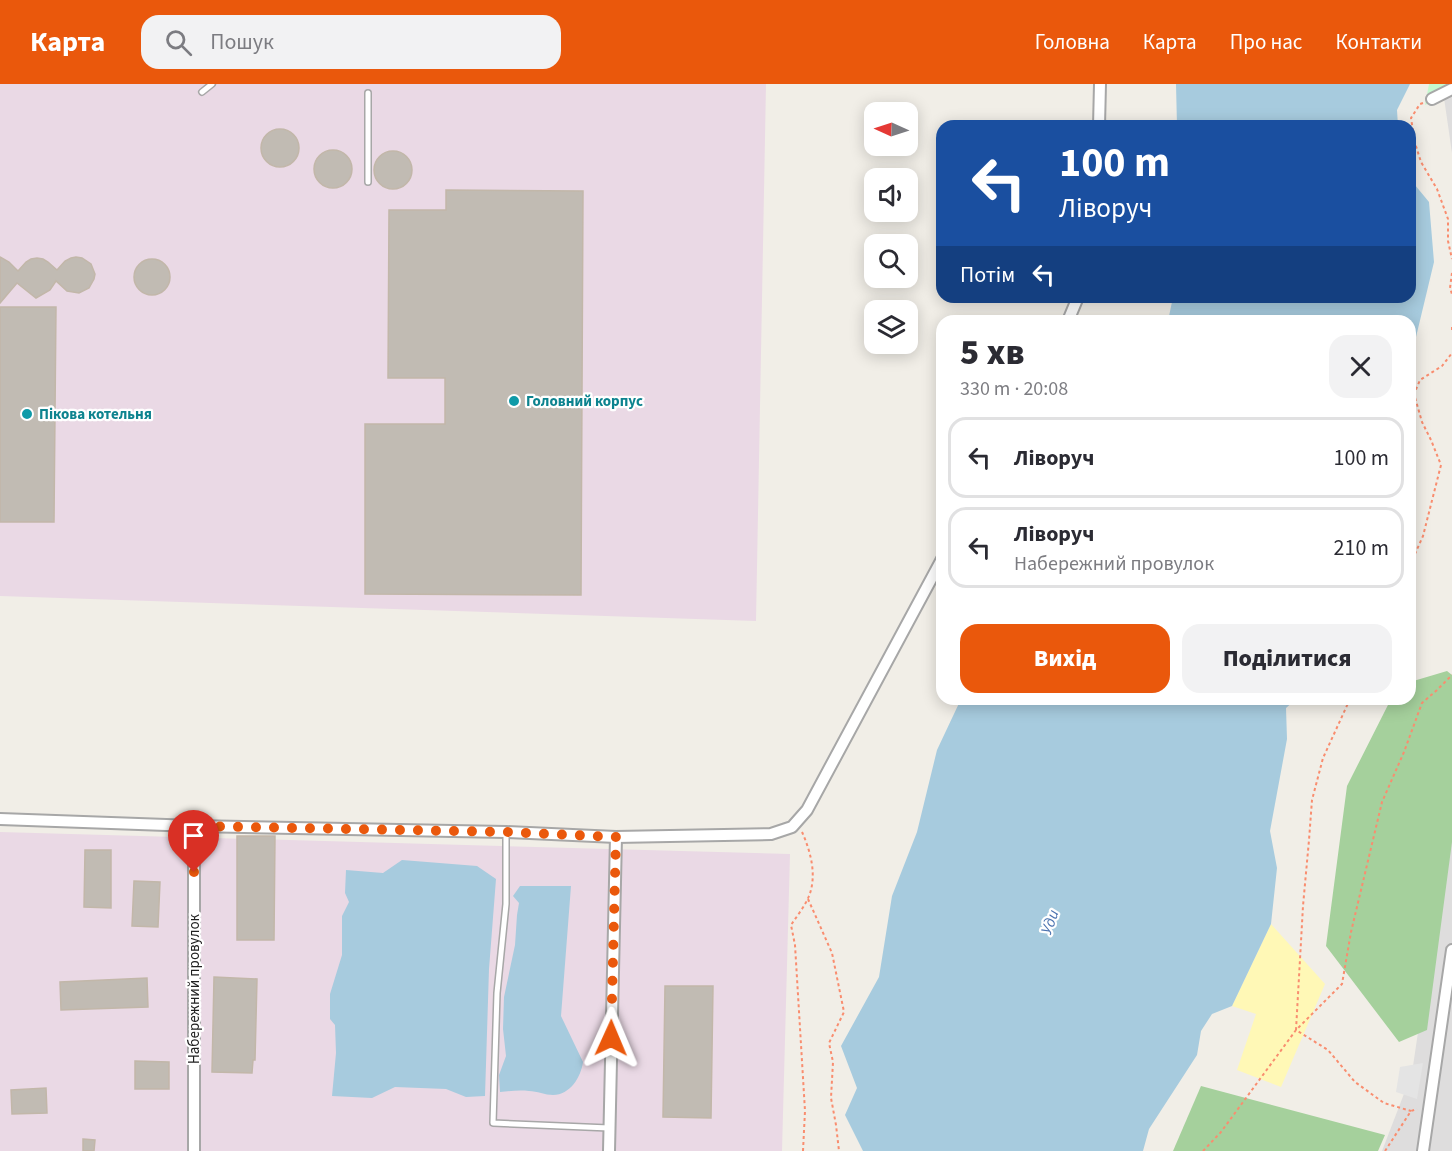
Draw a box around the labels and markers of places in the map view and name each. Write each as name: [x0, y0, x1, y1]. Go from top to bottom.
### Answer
place label: Головний корпус: [526, 391, 643, 412]
marker: Головний корпус: [507, 394, 521, 408]
place label: Пікова котельня: [39, 404, 152, 425]
marker: Пікова котельня: [20, 407, 34, 421]
pin: [168, 810, 219, 872]

